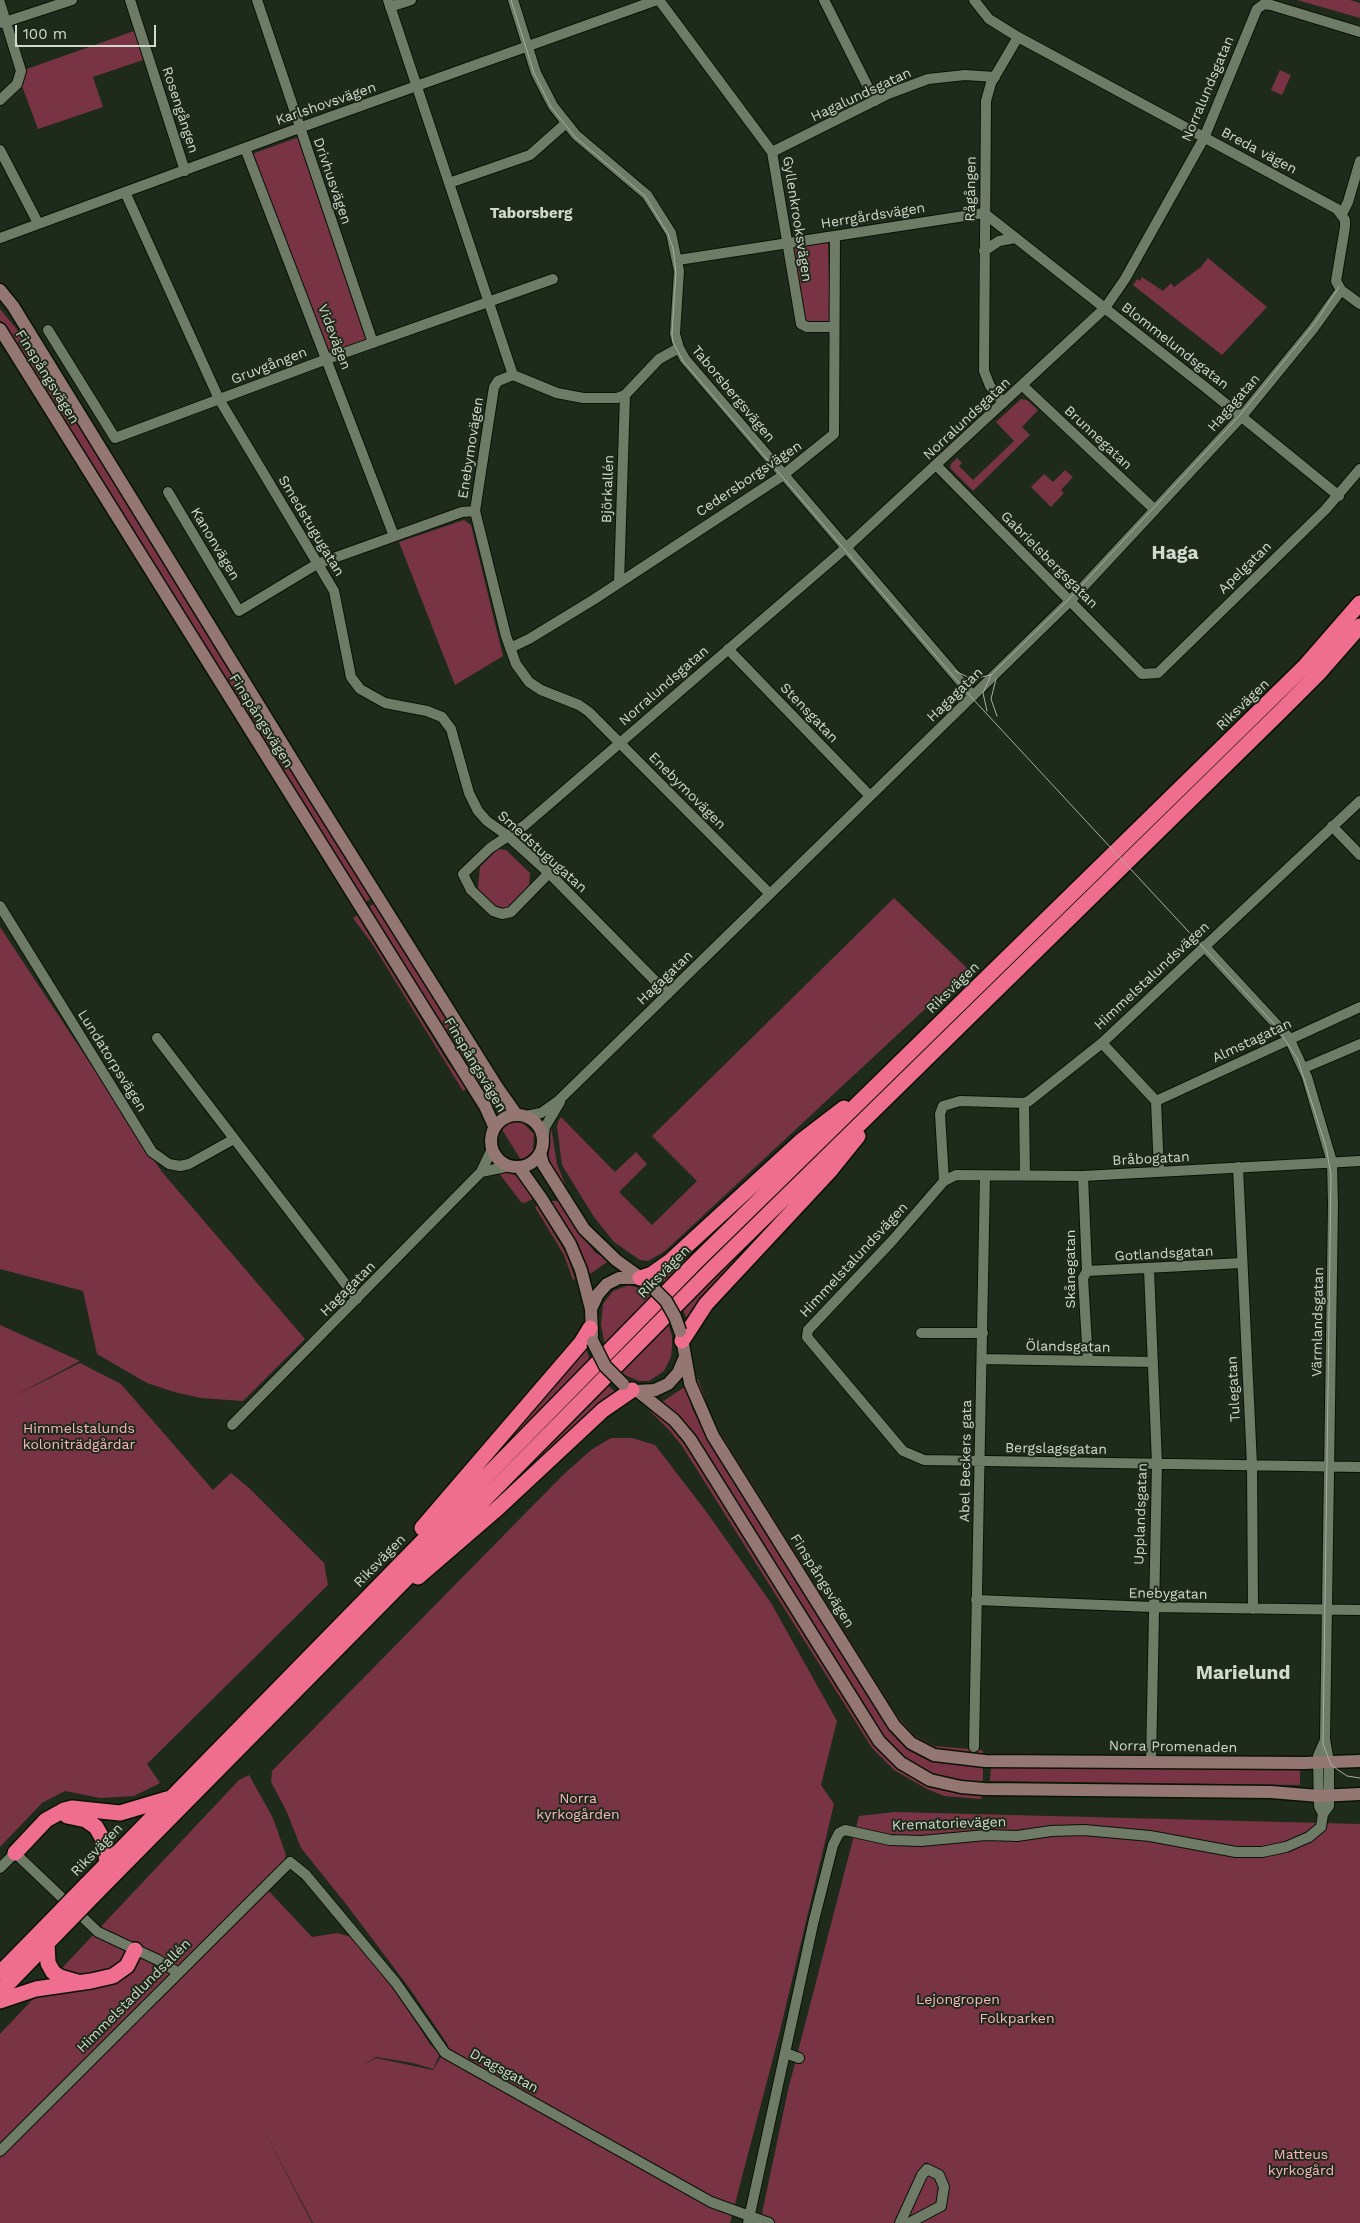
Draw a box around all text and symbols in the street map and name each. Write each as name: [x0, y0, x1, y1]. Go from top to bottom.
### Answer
scale bar: [18, 15, 159, 47]
text: 100 m: [23, 25, 67, 43]
street label: Norralundsgatan: [1178, 34, 1238, 144]
street label: Hagalundsgatan: [808, 64, 914, 126]
street label: Rosengången: [158, 65, 202, 155]
street label: Karlshovsvägen: [274, 79, 378, 129]
street label: Breda vägen: [1218, 124, 1300, 178]
street label: Drivhusvägen: [309, 136, 355, 226]
street label: Gyllenkrooksvägen: [779, 155, 815, 283]
street label: Rågången: [962, 156, 980, 222]
street label: Herrgårdsvägen: [820, 199, 926, 233]
district label: Taborsberg: [490, 205, 572, 223]
street label: Blommelundsgatan: [1118, 299, 1232, 393]
street label: Videvägen: [314, 302, 354, 372]
street label: Finspångsvägen: [11, 327, 83, 427]
street label: Taborsbergsvägen: [688, 342, 778, 446]
street label: Gruvgången: [229, 344, 309, 388]
street label: Hagagatan: [1204, 371, 1264, 435]
street label: Norralundsgatan: [920, 374, 1014, 464]
street label: Enebymovägen: [455, 396, 487, 500]
street label: Brunnegatan: [1061, 402, 1135, 474]
street label: Cedersborgsvägen: [693, 437, 805, 521]
street label: Björkallén: [598, 455, 618, 523]
street label: Smedstugugatan: [274, 473, 348, 579]
street label: Kanonvägen: [187, 505, 243, 583]
street label: Gabrielsbergsgatan: [997, 508, 1101, 612]
street label: Apelgatan: [1215, 538, 1275, 598]
district label: Haga: [1152, 542, 1198, 564]
street label: Norralundsgatan: [616, 643, 712, 729]
street label: Hagagatan: [924, 664, 986, 726]
street label: Finspångsvägen: [225, 671, 297, 771]
street label: Riksvägen: [1213, 676, 1273, 734]
street label: Stensgatan: [776, 680, 842, 746]
street label: Enebymovägen: [645, 749, 729, 833]
street label: Smedstugugatan: [494, 807, 590, 897]
street label: Himmelstalundsvägen: [1091, 918, 1213, 1034]
street label: Hagagatan: [634, 947, 696, 1009]
street label: Riksvägen: [923, 959, 983, 1017]
street label: Lundatorpsvägen: [74, 1007, 150, 1115]
street label: Finspångsvägen: [440, 1015, 510, 1115]
street label: Almstagatan: [1210, 1015, 1294, 1067]
street label: Bråbogatan: [1112, 1149, 1190, 1169]
street label: Himmelstalundsvägen: [796, 1199, 912, 1321]
street label: Skånegatan: [1063, 1230, 1079, 1308]
street label: Riksvägen: [634, 1242, 694, 1302]
street label: Gotlandsgatan: [1114, 1243, 1214, 1265]
street label: Hagagatan: [317, 1258, 379, 1320]
street label: Värmlandsgatan: [1309, 1267, 1327, 1377]
street label: Ölandsgatan: [1025, 1338, 1111, 1356]
street label: Tulegatan: [1224, 1356, 1244, 1422]
street label: Abel Beckers gata: [957, 1400, 975, 1522]
park label: Himmelstalunds koloniträdgårdar: [23, 1421, 135, 1454]
street label: Bergslagsgatan: [1005, 1440, 1107, 1458]
street label: Upplandsgatan: [1131, 1463, 1151, 1565]
street label: Riksvägen: [351, 1531, 409, 1591]
street label: Finspångsvägen: [786, 1531, 858, 1631]
street label: Enebygatan: [1128, 1585, 1208, 1603]
district label: Marielund: [1196, 1662, 1290, 1684]
street label: Norra Promenaden: [1109, 1737, 1237, 1757]
park label: Norra kyrkogården: [536, 1791, 620, 1824]
street label: Krematorievägen: [891, 1814, 1007, 1834]
street label: Riksvägen: [68, 1820, 126, 1880]
street label: Himmelstadlundsallén: [74, 1936, 194, 2056]
park label: Lejongropen: [916, 1992, 1000, 2008]
park label: Folkparken: [979, 2011, 1055, 2027]
street label: Dragsgatan: [467, 2045, 541, 2097]
park label: Matteus kyrkogård: [1268, 2147, 1334, 2180]

